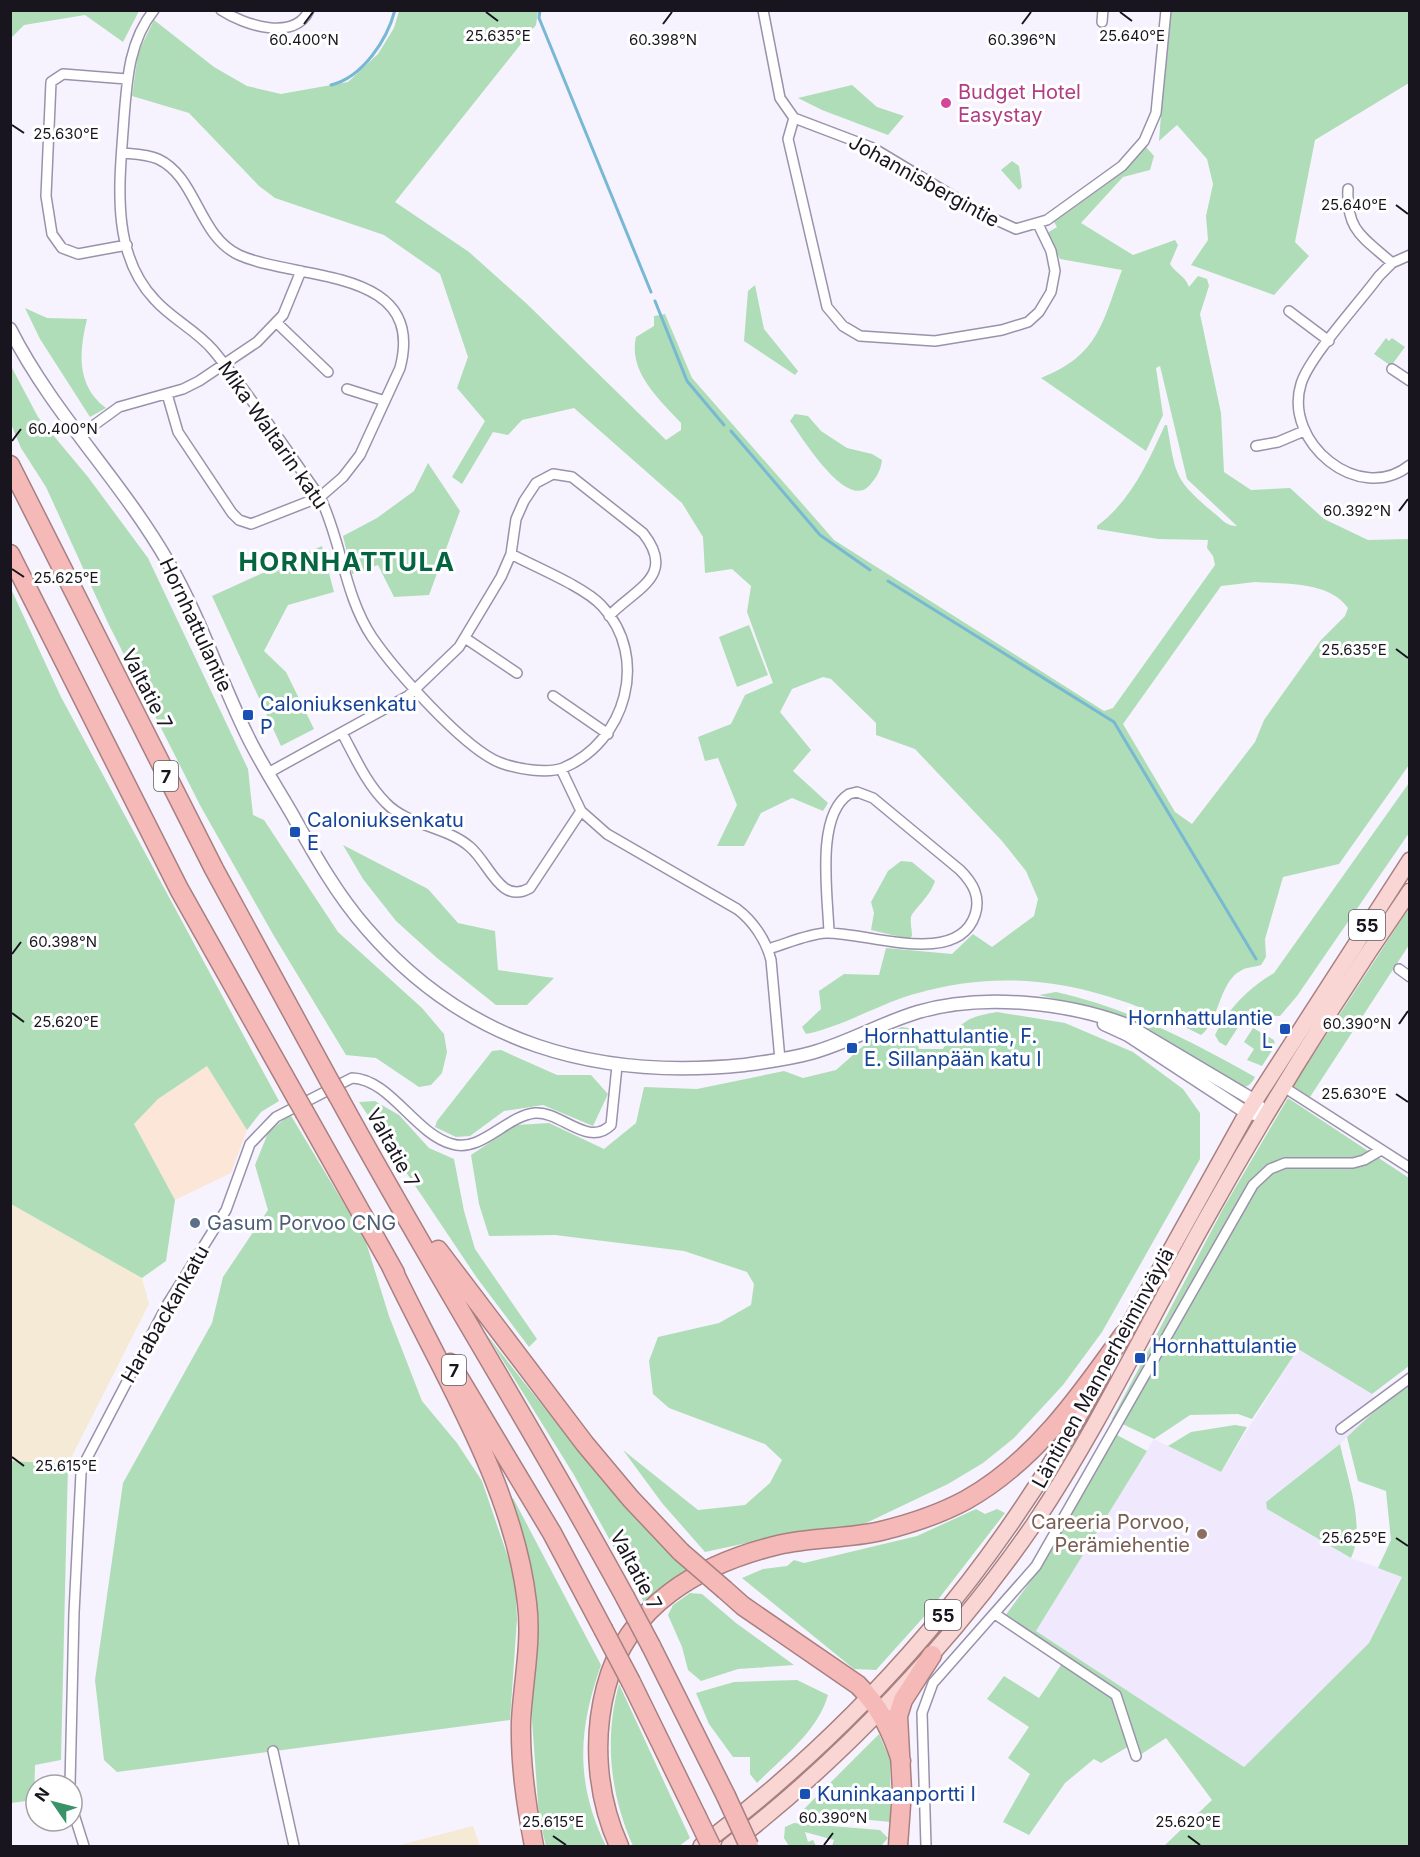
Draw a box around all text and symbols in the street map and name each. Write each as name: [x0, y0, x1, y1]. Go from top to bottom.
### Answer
text: 25.635°E: [465, 26, 531, 45]
text: 25.640°E: [1099, 26, 1165, 45]
text: 60.400°N: [269, 30, 339, 49]
text: 60.398°N: [629, 30, 697, 49]
text: 60.396°N: [988, 30, 1056, 49]
place label: Budget Hotel Easystay: [958, 80, 1081, 127]
marker: Budget Hotel Easystay: [939, 96, 953, 110]
text: 25.630°E: [33, 124, 99, 143]
street label: Johannisbergintie: [844, 130, 1004, 232]
text: 25.640°E: [1321, 195, 1387, 214]
street label: Mika Waltarin katu: [213, 357, 333, 513]
text: 60.400°N: [28, 419, 98, 438]
text: 60.392°N: [1323, 501, 1391, 520]
district label: HORNHATTULA: [238, 546, 456, 577]
street label: Hornhattulantie: [154, 554, 238, 696]
text: 25.625°E: [33, 568, 99, 587]
text: 25.635°E: [1321, 640, 1387, 659]
street label: Valtatie 7: [117, 645, 177, 733]
place label: Caloniuksenkatu P: [260, 692, 417, 739]
marker: Caloniuksenkatu P: [241, 708, 255, 722]
road number: 7: [154, 761, 178, 791]
place label: Caloniuksenkatu E: [307, 808, 464, 855]
marker: Caloniuksenkatu E: [288, 825, 302, 839]
road number: 55: [1349, 910, 1385, 940]
text: 60.398°N: [29, 932, 97, 951]
place label: Hornhattulantie L: [1128, 1006, 1273, 1053]
text: 25.620°E: [33, 1012, 99, 1031]
text: 60.390°N: [1323, 1014, 1391, 1033]
marker: Hornhattulantie L: [1278, 1022, 1292, 1036]
place label: Hornhattulantie, F. E. Sillanpään katu I: [864, 1024, 1042, 1071]
marker: Hornhattulantie, F. E. Sillanpään katu I: [845, 1041, 859, 1055]
text: 25.630°E: [1321, 1084, 1387, 1103]
street label: Valtatie 7: [361, 1104, 425, 1192]
place label: Gasum Porvoo CNG: [207, 1211, 396, 1235]
marker: Gasum Porvoo CNG: [188, 1216, 202, 1230]
street label: Harabackankatu: [116, 1241, 214, 1387]
street label: Läntinen Mannerheiminväylä: [1027, 1244, 1179, 1492]
place label: Hornhattulantie I: [1152, 1334, 1297, 1381]
marker: Hornhattulantie I: [1133, 1351, 1147, 1365]
road number: 7: [442, 1355, 466, 1385]
text: 25.615°E: [35, 1456, 97, 1475]
place label: Careeria Porvoo, Perämiehentie: [1031, 1510, 1190, 1557]
street label: Valtatie 7: [605, 1526, 667, 1614]
marker: Careeria Porvoo, Perämiehentie: [1195, 1527, 1209, 1541]
text: 25.625°E: [1321, 1528, 1387, 1547]
road number: 55: [925, 1600, 961, 1630]
north arrow: [24, 1773, 84, 1833]
place label: Kuninkaanportti I: [817, 1782, 976, 1806]
text: N: [30, 1784, 53, 1805]
marker: Kuninkaanportti I: [798, 1787, 812, 1801]
text: 60.390°N: [799, 1808, 867, 1827]
text: 25.615°E: [522, 1812, 584, 1831]
text: 25.620°E: [1155, 1812, 1221, 1831]

